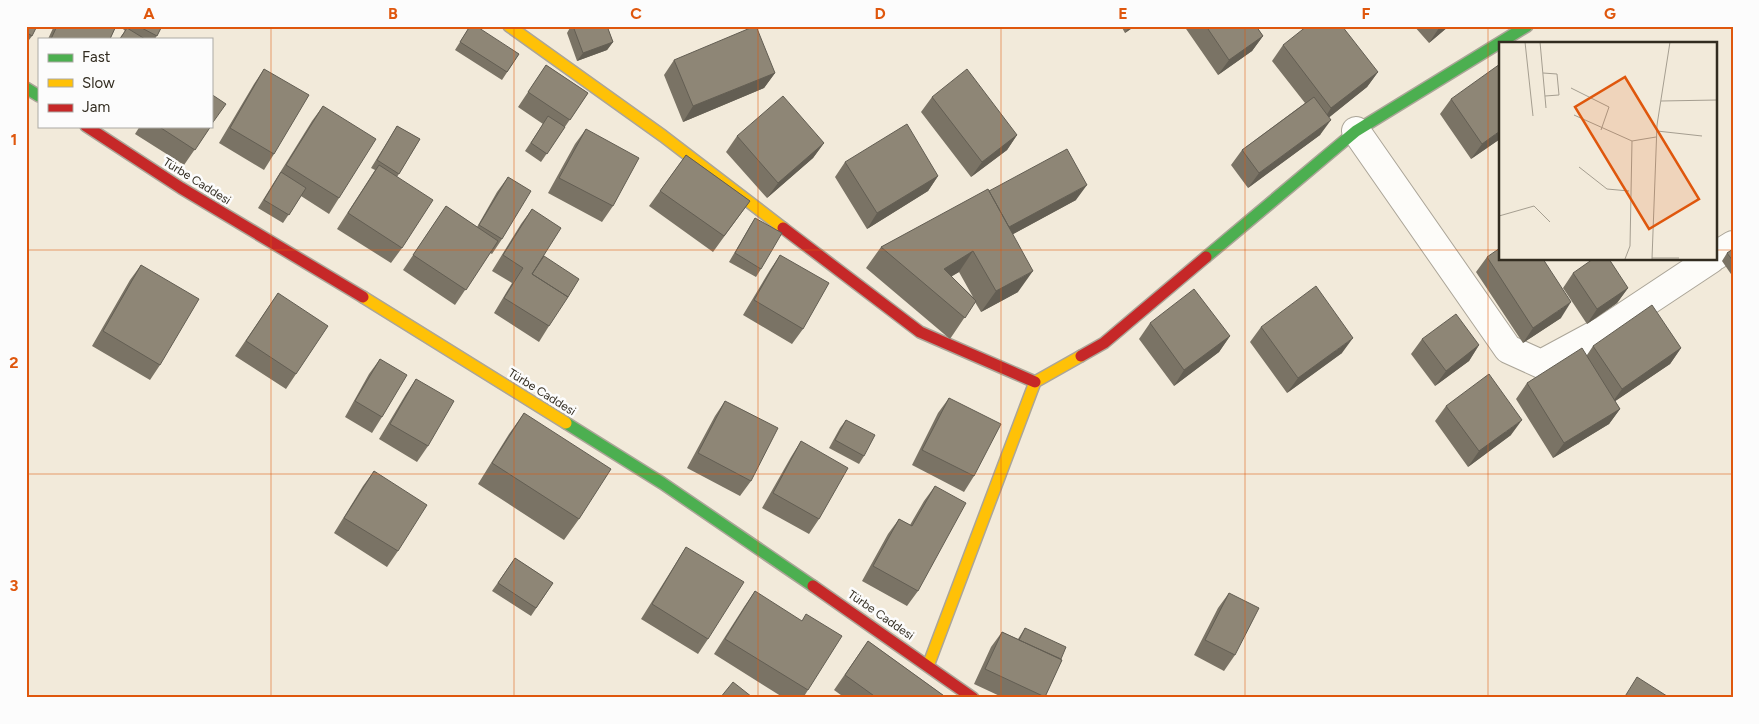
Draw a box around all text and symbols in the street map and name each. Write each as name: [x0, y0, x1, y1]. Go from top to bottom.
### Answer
text: A: [143, 4, 155, 23]
text: B: [388, 4, 398, 23]
text: C: [630, 4, 642, 23]
text: D: [874, 4, 886, 23]
text: E: [1118, 4, 1128, 23]
text: F: [1362, 4, 1371, 23]
text: G: [1604, 4, 1616, 23]
legend: [38, 38, 212, 128]
inset map: [1499, 42, 1716, 260]
text: Fast: [82, 48, 111, 66]
text: Slow: [82, 74, 115, 92]
text: Jam: [82, 98, 110, 116]
text: 1: [11, 130, 17, 149]
street label: Türbe Caddesi: [161, 155, 233, 207]
text: 2: [9, 353, 19, 372]
street label: Türbe Caddesi: [506, 366, 578, 418]
text: 3: [10, 576, 19, 595]
street label: Türbe Caddesi: [845, 587, 917, 643]

